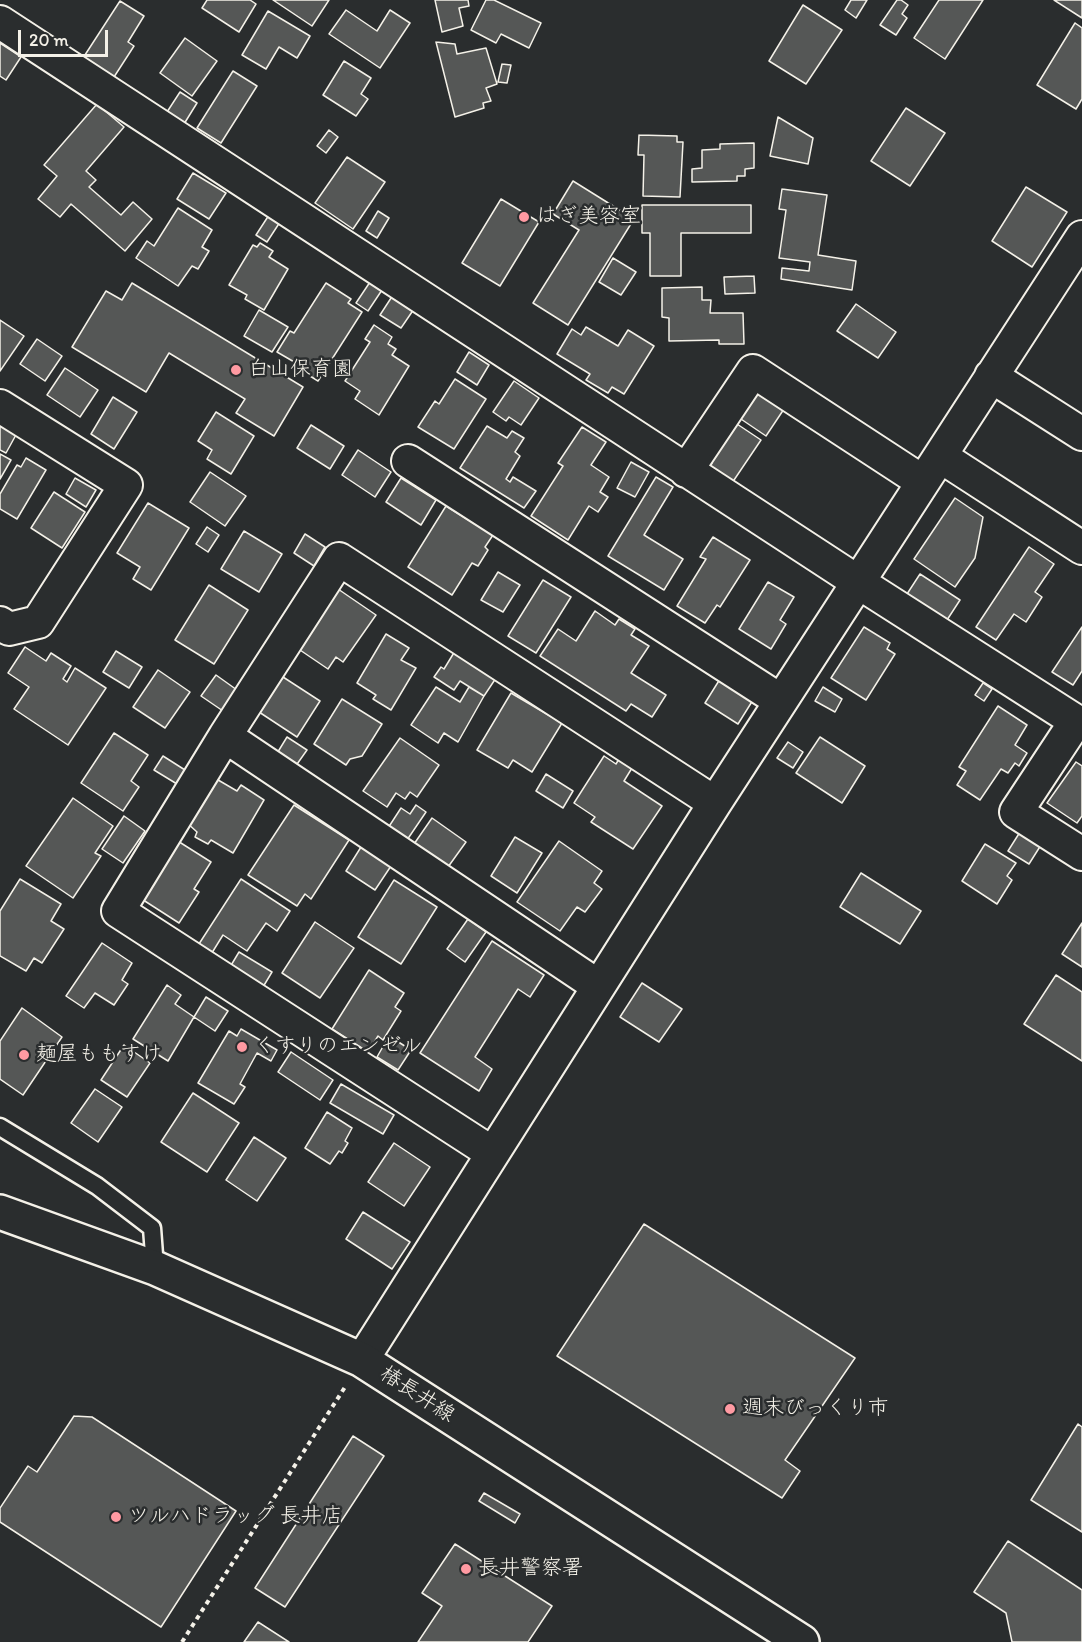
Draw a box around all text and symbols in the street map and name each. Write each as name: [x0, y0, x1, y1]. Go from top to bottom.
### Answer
scale bar: [21, 18, 111, 56]
text: 20 m: [29, 29, 69, 51]
place label: はぎ美容室: [536, 204, 641, 230]
marker: はぎ美容室: [517, 210, 531, 224]
place label: 白山保育園: [248, 357, 353, 383]
marker: 白山保育園: [229, 363, 243, 377]
place label: くすりのエンゼル: [254, 1034, 422, 1060]
marker: くすりのエンゼル: [235, 1040, 249, 1054]
place label: 麺屋ももすけ: [36, 1042, 162, 1068]
marker: 麺屋ももすけ: [17, 1048, 31, 1062]
street label: 椿長井線: [375, 1362, 459, 1428]
place label: 週末びっくり市: [742, 1396, 889, 1422]
marker: 週末びっくり市: [723, 1402, 737, 1416]
place label: ツルハドラッグ 長井店: [128, 1504, 343, 1530]
marker: ツルハドラッグ 長井店: [109, 1510, 123, 1524]
place label: 長井警察署: [478, 1556, 583, 1582]
marker: 長井警察署: [459, 1562, 473, 1576]

